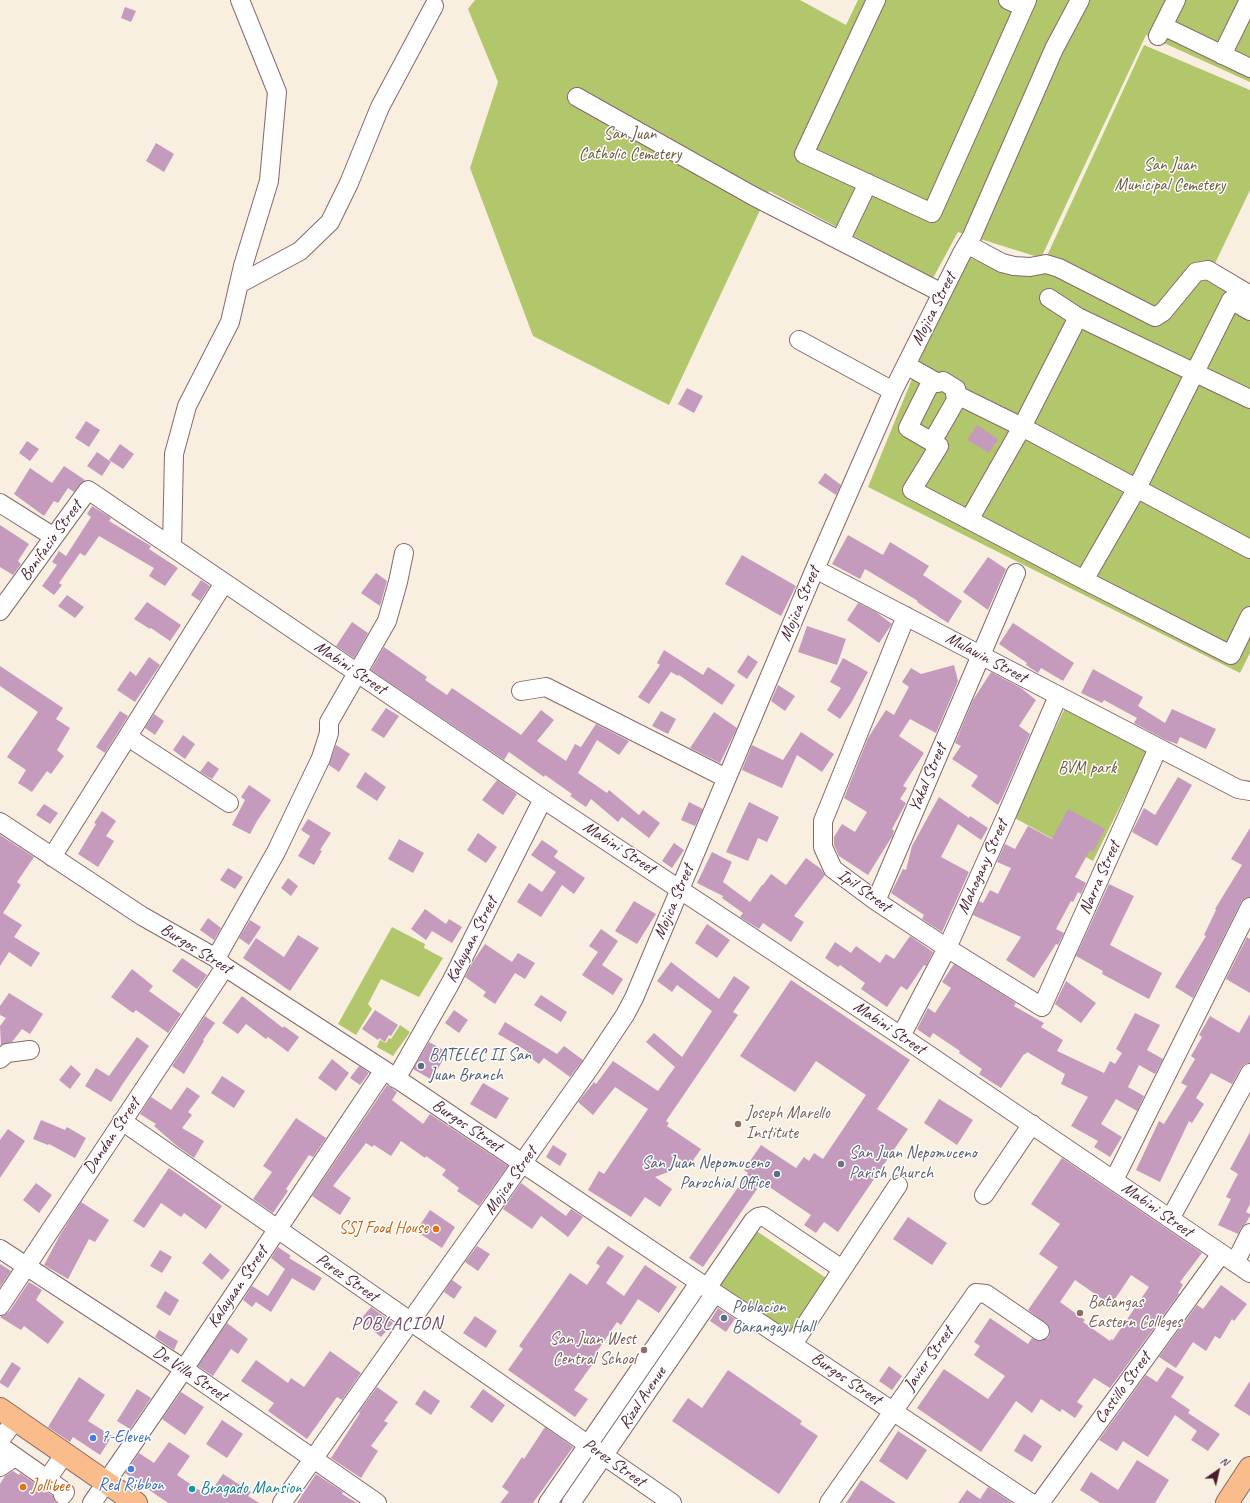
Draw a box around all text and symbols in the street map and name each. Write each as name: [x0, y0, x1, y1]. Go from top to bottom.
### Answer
park label: San Juan Catholic Cemetery: [579, 125, 681, 165]
park label: San Juan Municipal Cemetery: [1115, 156, 1225, 196]
street label: Mojica Street: [907, 269, 961, 349]
street label: Bonifacio Street: [15, 497, 87, 585]
street label: Mojica Street: [775, 564, 825, 644]
street label: Mulawin Street: [942, 628, 1030, 688]
street label: Mabini Street: [310, 637, 390, 699]
street label: Yakal Street: [905, 741, 951, 815]
park label: BVM park: [1058, 759, 1116, 779]
street label: Mabini Street: [579, 817, 659, 879]
street label: Mahogany Street: [953, 817, 1013, 917]
street label: Narra Street: [1075, 838, 1125, 918]
street label: Mojica Street: [649, 862, 699, 942]
street label: Ipil Street: [833, 865, 895, 917]
street label: Kalayaan Street: [442, 894, 502, 986]
street label: Burgos Street: [157, 919, 235, 979]
street label: Mabini Street: [849, 997, 929, 1059]
place label: BATELEC II San Juan Branch: [429, 1046, 531, 1086]
marker: BATELEC II San Juan Branch: [416, 1061, 426, 1071]
street label: Dandan Street: [79, 1094, 145, 1178]
street label: Burgos Street: [428, 1095, 506, 1157]
place label: Joseph Marello Institute: [746, 1104, 830, 1144]
marker: Joseph Marello Institute: [733, 1119, 743, 1129]
street label: Mojica Street: [480, 1143, 542, 1219]
place label: San Juan Nepomuceno Parish Church: [849, 1144, 977, 1184]
place label: San Juan Nepomuceno Parochial Office: [641, 1154, 769, 1194]
marker: San Juan Nepomuceno Parish Church: [836, 1159, 846, 1169]
marker: San Juan Nepomuceno Parochial Office: [772, 1169, 782, 1179]
street label: Mabini Street: [1117, 1178, 1197, 1242]
place label: SSJ Food House: [339, 1219, 428, 1239]
marker: SSJ Food House: [431, 1224, 441, 1234]
street label: Kalayaan Street: [203, 1242, 273, 1332]
street label: Perez Street: [312, 1249, 382, 1307]
place label: Batangas Eastern Colleges: [1088, 1293, 1182, 1333]
place label: Poblacion Barangay Hall: [732, 1298, 815, 1338]
marker: Batangas Eastern Colleges: [1075, 1308, 1085, 1318]
district label: POBLACION: [352, 1313, 442, 1335]
marker: Poblacion Barangay Hall: [719, 1313, 729, 1323]
street label: Javier Street: [900, 1323, 958, 1395]
place label: San Juan West Central School: [550, 1330, 636, 1370]
street label: De Villa Street: [149, 1342, 231, 1406]
marker: San Juan West Central School: [639, 1345, 649, 1355]
street label: Burgos Street: [807, 1348, 885, 1410]
street label: Castillo Street: [1090, 1348, 1156, 1428]
street label: Rizal Avenue: [615, 1363, 671, 1433]
place label: 7-Eleven: [101, 1428, 150, 1448]
marker: 7-Eleven: [88, 1433, 98, 1443]
street label: Perez Street: [579, 1434, 649, 1492]
north arrow: [1198, 1451, 1238, 1491]
text: N: [1218, 1453, 1231, 1469]
marker: Red Ribbon: [126, 1464, 136, 1474]
place label: Red Ribbon: [98, 1476, 164, 1496]
place label: Jollibee: [31, 1477, 69, 1497]
place label: Bragado Mansion: [200, 1479, 302, 1499]
marker: Jollibee: [18, 1482, 28, 1492]
marker: Bragado Mansion: [187, 1484, 197, 1494]

